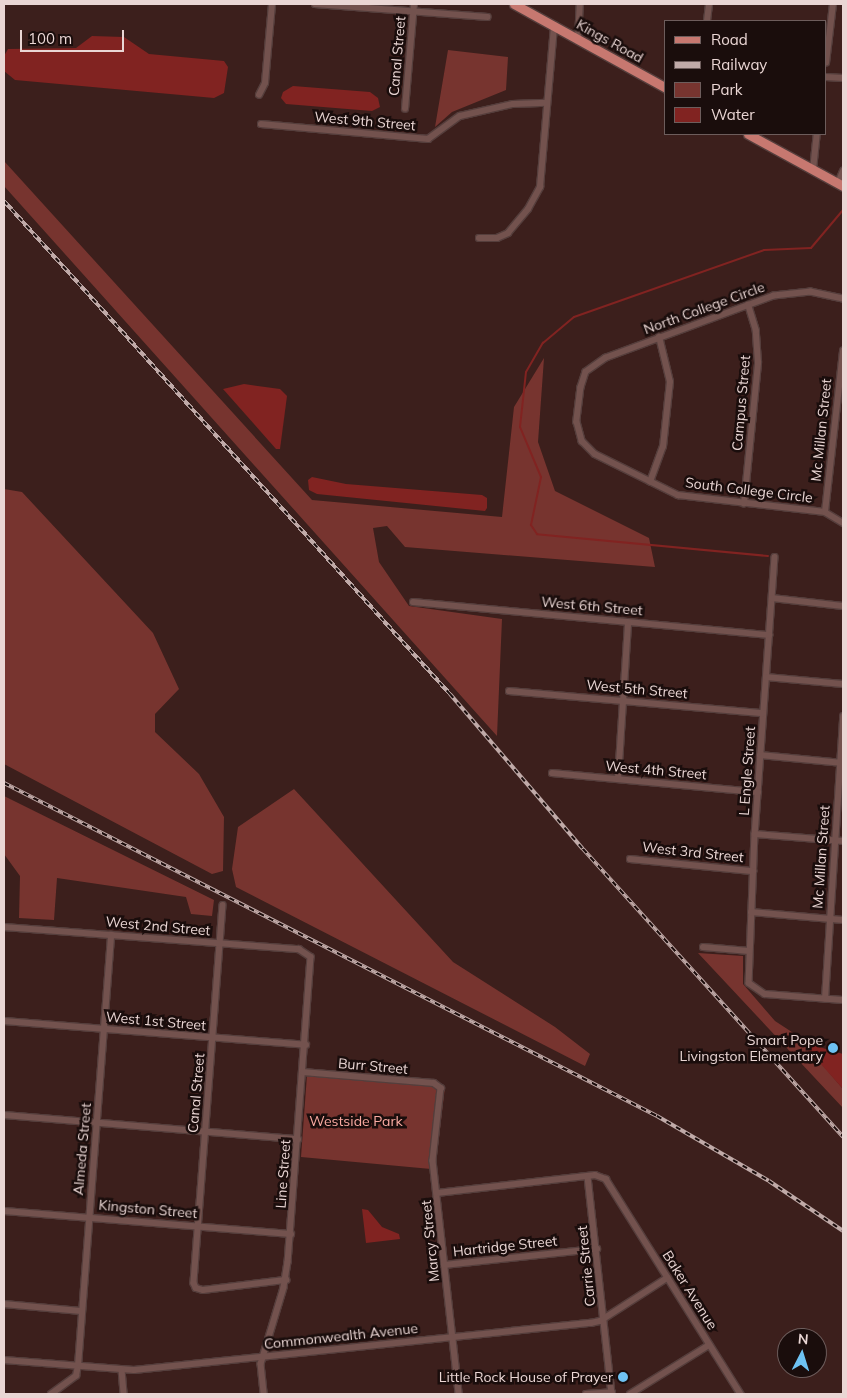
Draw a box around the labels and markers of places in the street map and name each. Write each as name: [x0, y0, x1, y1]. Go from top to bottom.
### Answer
place label: Smart Pope Livingston Elementary: [680, 1032, 823, 1064]
marker: Smart Pope Livingston Elementary: [827, 1042, 839, 1054]
place label: Little Rock House of Prayer: [439, 1369, 613, 1385]
marker: Little Rock House of Prayer: [617, 1371, 629, 1383]

